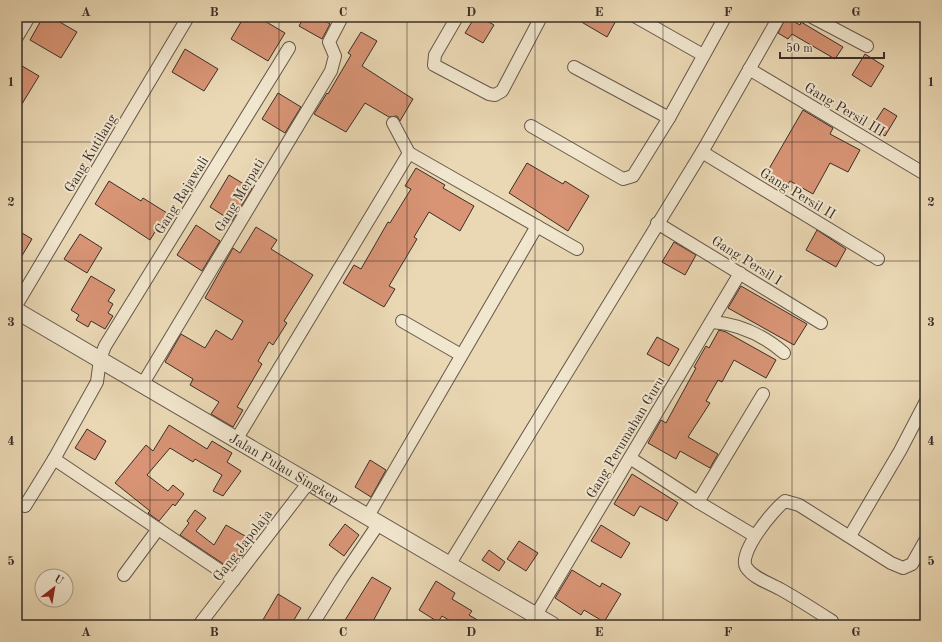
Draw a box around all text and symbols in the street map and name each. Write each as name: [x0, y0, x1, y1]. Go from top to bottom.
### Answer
text: A: [81, 6, 91, 19]
text: B: [209, 6, 219, 19]
text: C: [339, 6, 347, 19]
text: D: [466, 6, 476, 19]
text: E: [595, 6, 604, 19]
text: F: [724, 6, 733, 19]
text: G: [851, 6, 861, 19]
scale bar: [780, 34, 884, 60]
text: 50 m: [786, 42, 813, 55]
text: 1: [7, 76, 15, 89]
text: 1: [927, 76, 935, 89]
street label: Gang Persil III: [802, 80, 887, 139]
street label: Gang Kutilang: [62, 112, 120, 195]
street label: Gang Rajawali: [152, 154, 211, 237]
street label: Gang Merpati: [213, 156, 267, 235]
street label: Gang Persil II: [757, 166, 838, 222]
text: 2: [7, 196, 15, 209]
text: 2: [927, 196, 935, 209]
street label: Gang Persil I: [709, 234, 784, 288]
text: 3: [7, 316, 15, 329]
text: 3: [927, 316, 935, 329]
street label: Gang Perumahan Guru: [584, 374, 668, 501]
street label: Jalan Pulau Singkep: [227, 431, 341, 506]
text: 4: [7, 435, 15, 448]
text: 4: [927, 435, 935, 448]
street label: Gang Japolaja: [211, 507, 275, 584]
text: 5: [7, 555, 15, 568]
text: 5: [927, 555, 935, 568]
north arrow: [34, 568, 74, 608]
text: U: [52, 574, 65, 588]
text: A: [81, 626, 91, 639]
text: B: [209, 626, 219, 639]
text: C: [339, 626, 347, 639]
text: D: [466, 626, 476, 639]
text: E: [595, 626, 604, 639]
text: F: [724, 626, 733, 639]
text: G: [851, 626, 861, 639]

